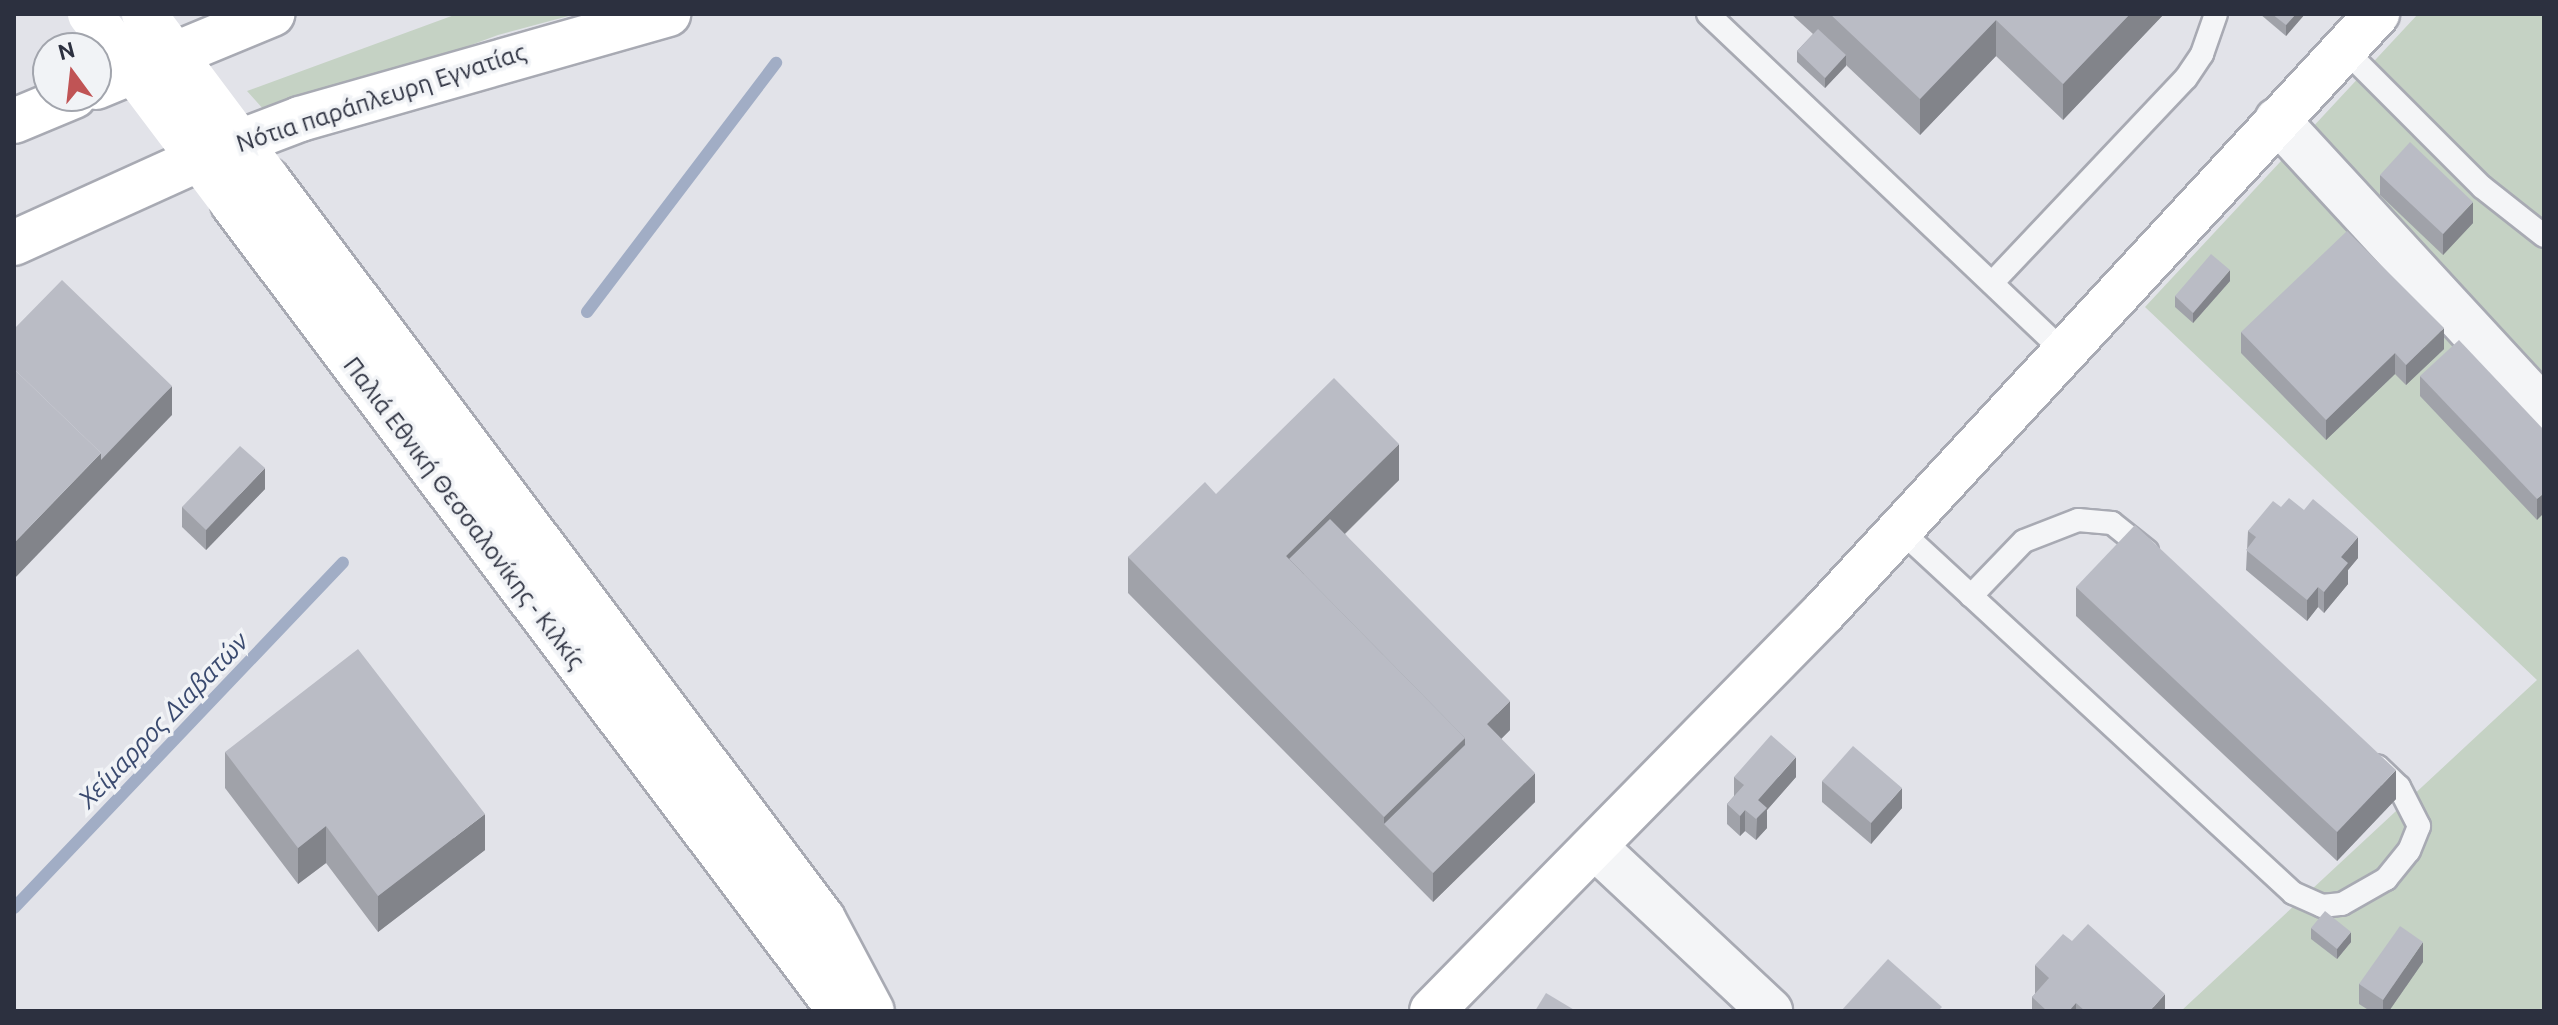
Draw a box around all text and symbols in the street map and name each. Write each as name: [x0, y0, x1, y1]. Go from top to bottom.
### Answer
north arrow: [32, 32, 112, 112]
text: N: [55, 36, 77, 64]
street label: Νότια παράπλευρη Εγνατίας: [233, 38, 529, 158]
street label: Παλιά Εθνική Θεσσαλονίκης - Κιλκίς: [337, 352, 591, 674]
water label: Χείμαρρος Διαβατών: [71, 626, 255, 814]

